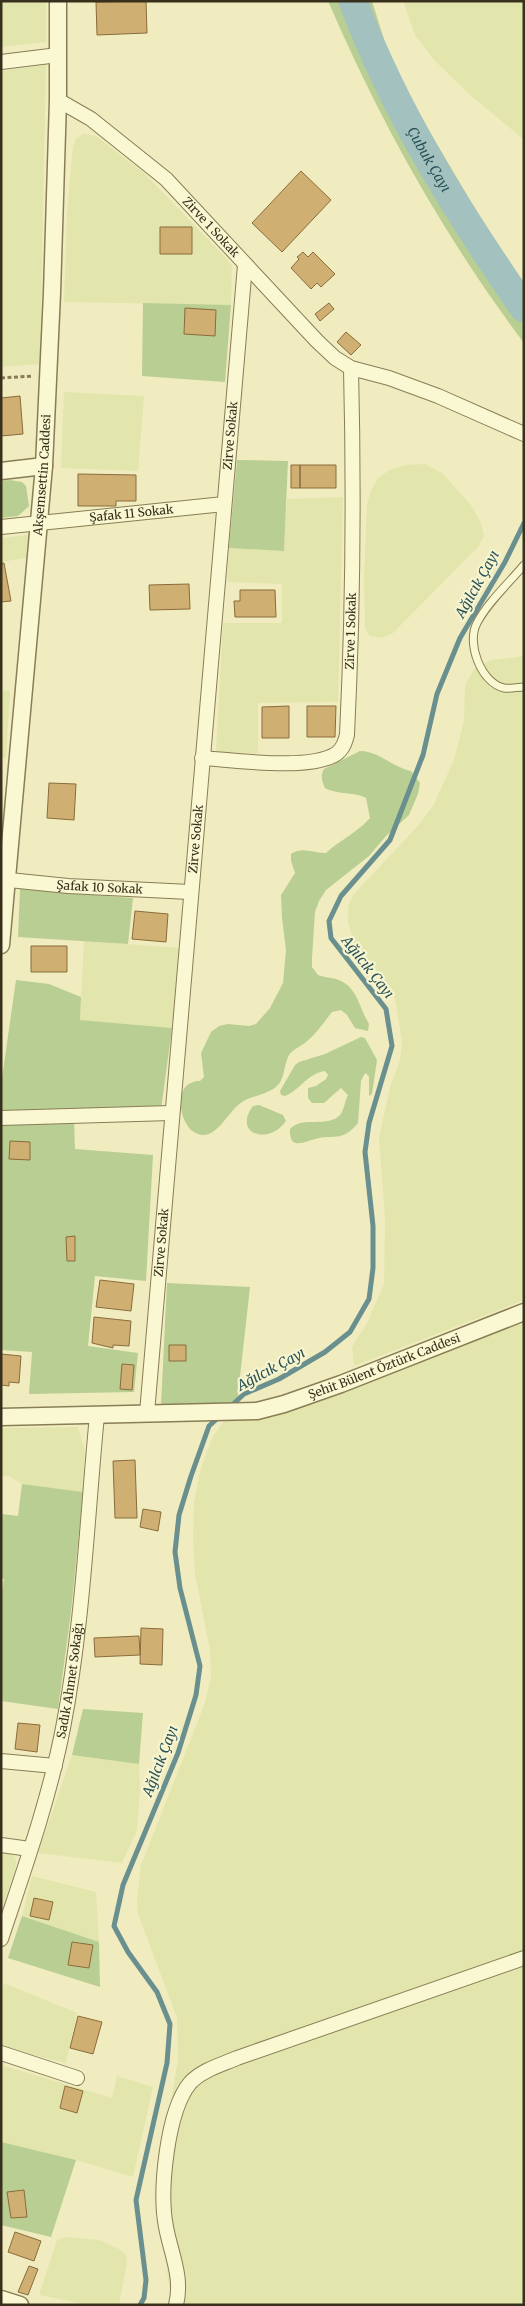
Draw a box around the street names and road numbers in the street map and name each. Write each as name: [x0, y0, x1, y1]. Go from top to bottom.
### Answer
street label: Zirve 1 Sokak: [179, 193, 243, 260]
street label: Zirve Sokak: [220, 400, 240, 470]
street label: Akşemsettin Caddesi: [30, 414, 53, 537]
street label: Şafak 11 Sokak: [88, 501, 174, 525]
street label: Zirve 1 Sokak: [342, 592, 359, 670]
street label: Zirve Sokak: [185, 804, 206, 874]
street label: Şafak 10 Sokak: [56, 877, 144, 897]
street label: Zirve Sokak: [151, 1207, 171, 1278]
street label: Şehit Bülent Öztürk Caddesi: [306, 1330, 462, 1402]
street label: Sadık Ahmet Sokağı: [53, 1622, 86, 1740]

